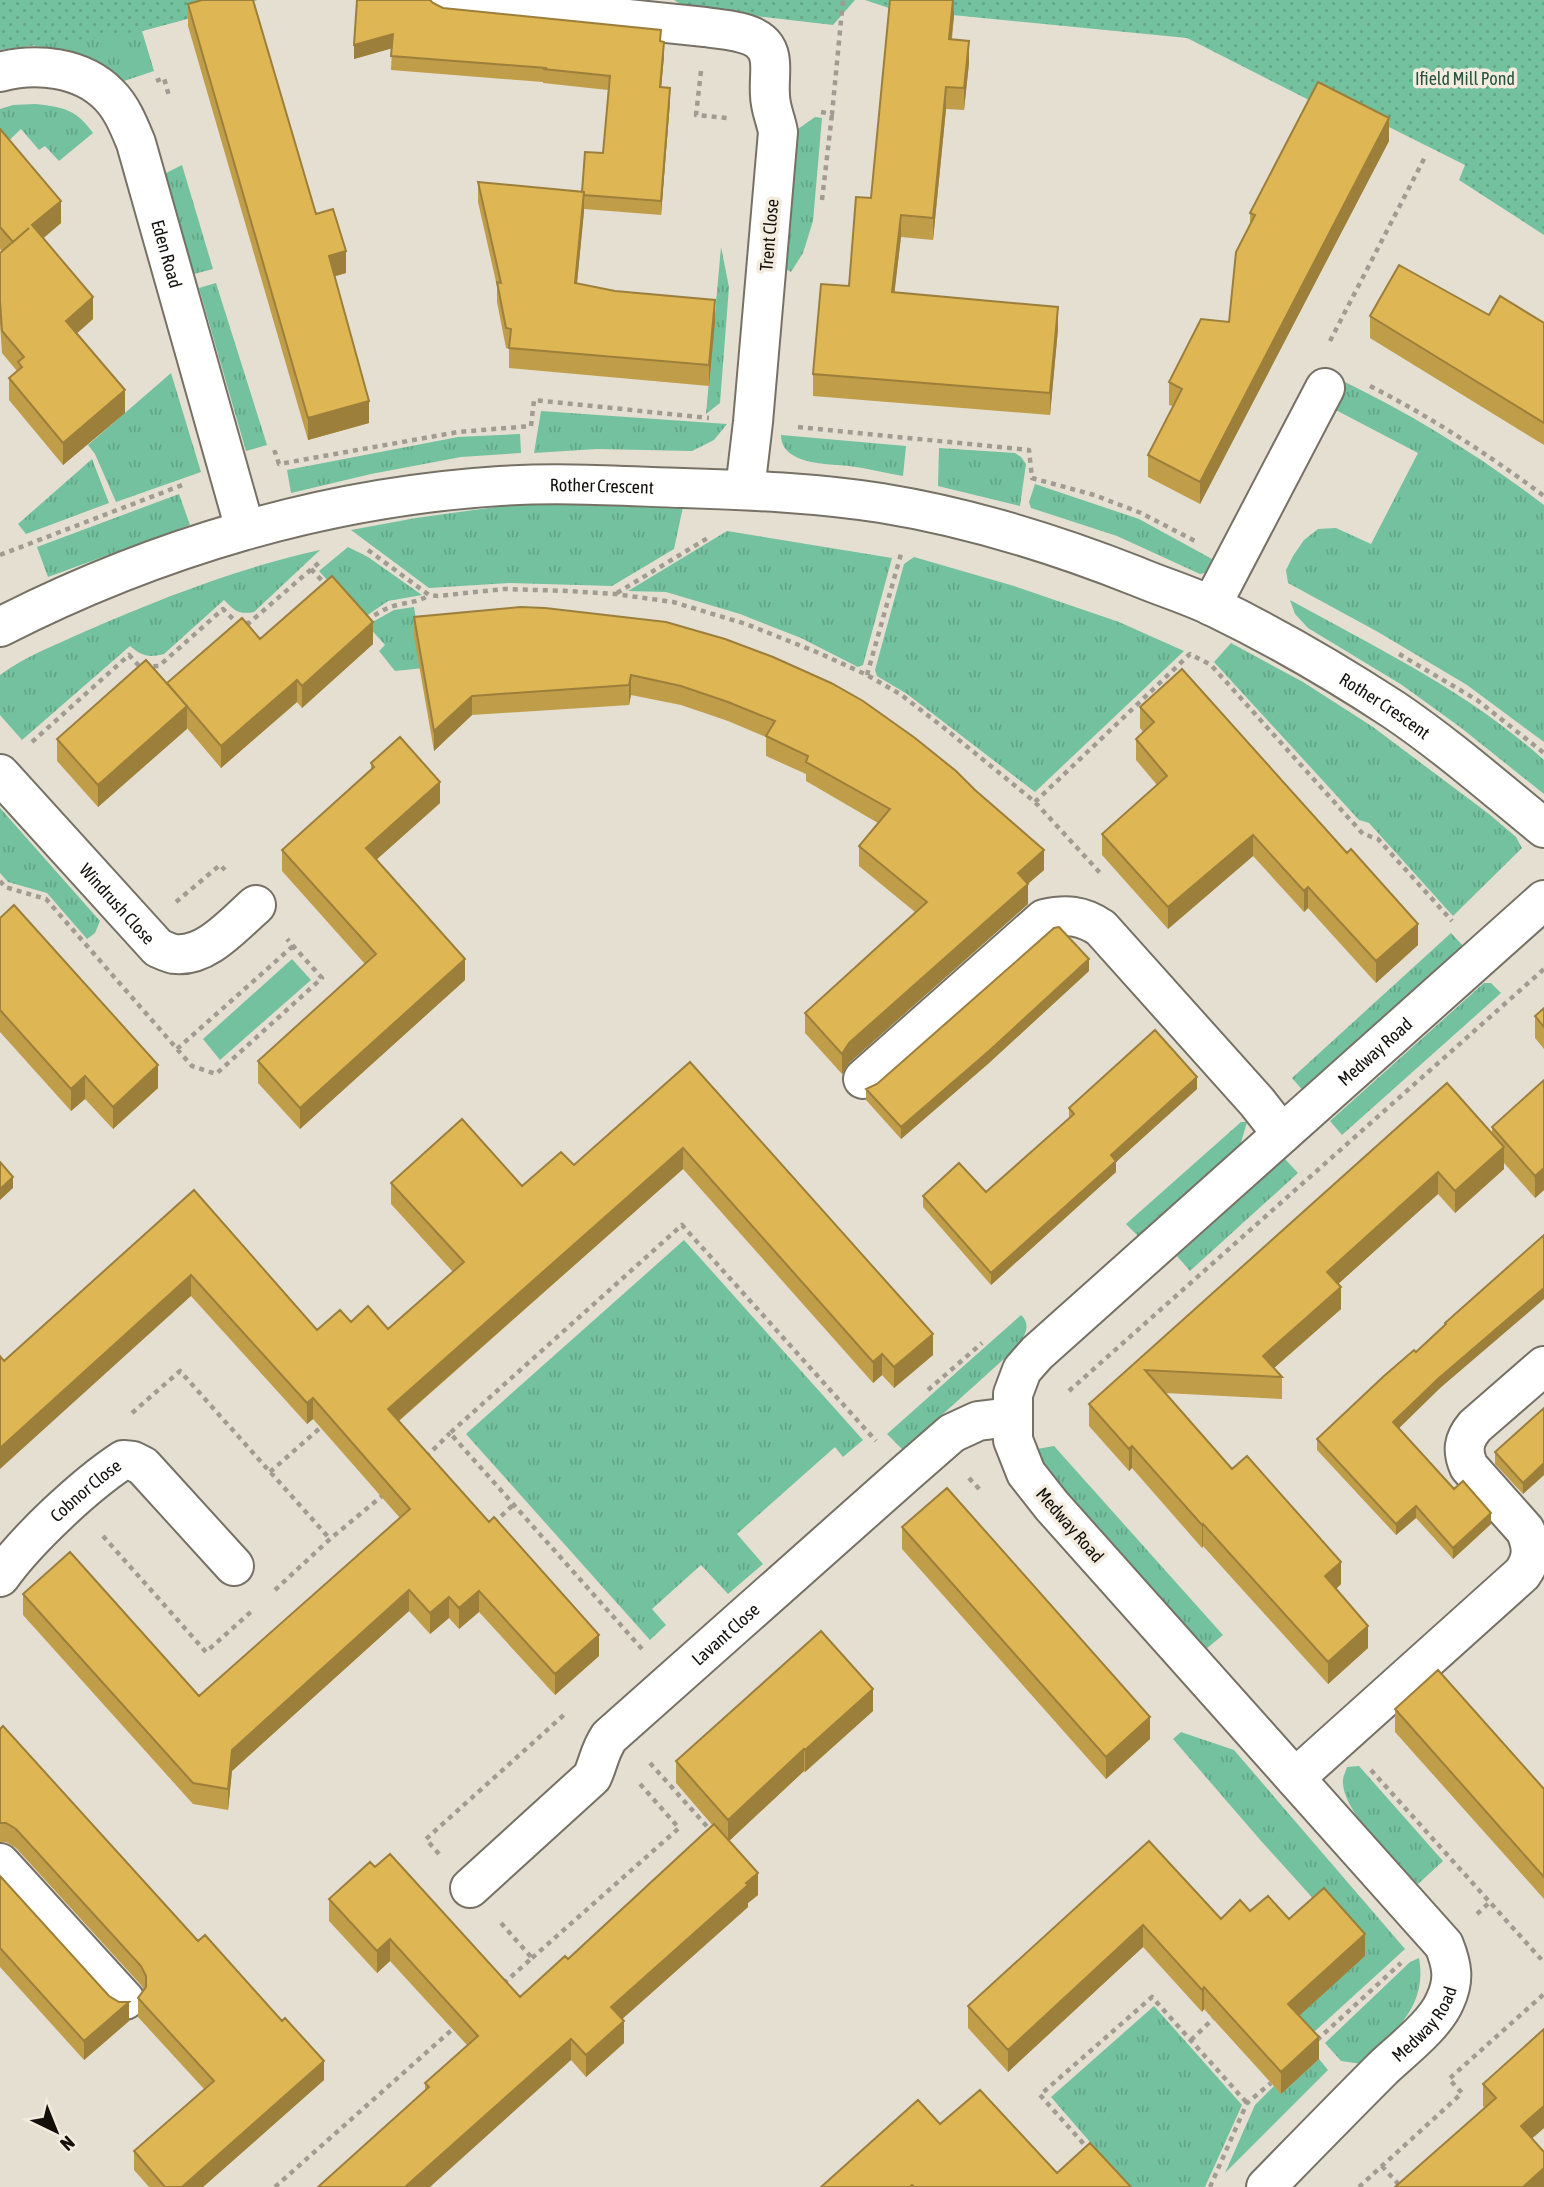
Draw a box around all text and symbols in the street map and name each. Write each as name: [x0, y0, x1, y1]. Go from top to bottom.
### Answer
park label: Ifield Mill Pond: [1415, 68, 1515, 89]
street label: Trent Close: [755, 198, 783, 272]
street label: Eden Road: [148, 217, 187, 290]
street label: Rother Crescent: [550, 474, 654, 497]
street label: Rother Crescent: [1336, 668, 1434, 743]
street label: Windrush Close: [76, 859, 160, 948]
street label: Medway Road: [1333, 1013, 1416, 1090]
street label: Cobnor Close: [45, 1454, 125, 1526]
street label: Medway Road: [1032, 1483, 1108, 1567]
street label: Lavant Close: [687, 1598, 763, 1669]
street label: Medway Road: [1387, 1984, 1460, 2066]
north arrow: [21, 2096, 91, 2166]
text: N: [56, 2132, 79, 2155]

